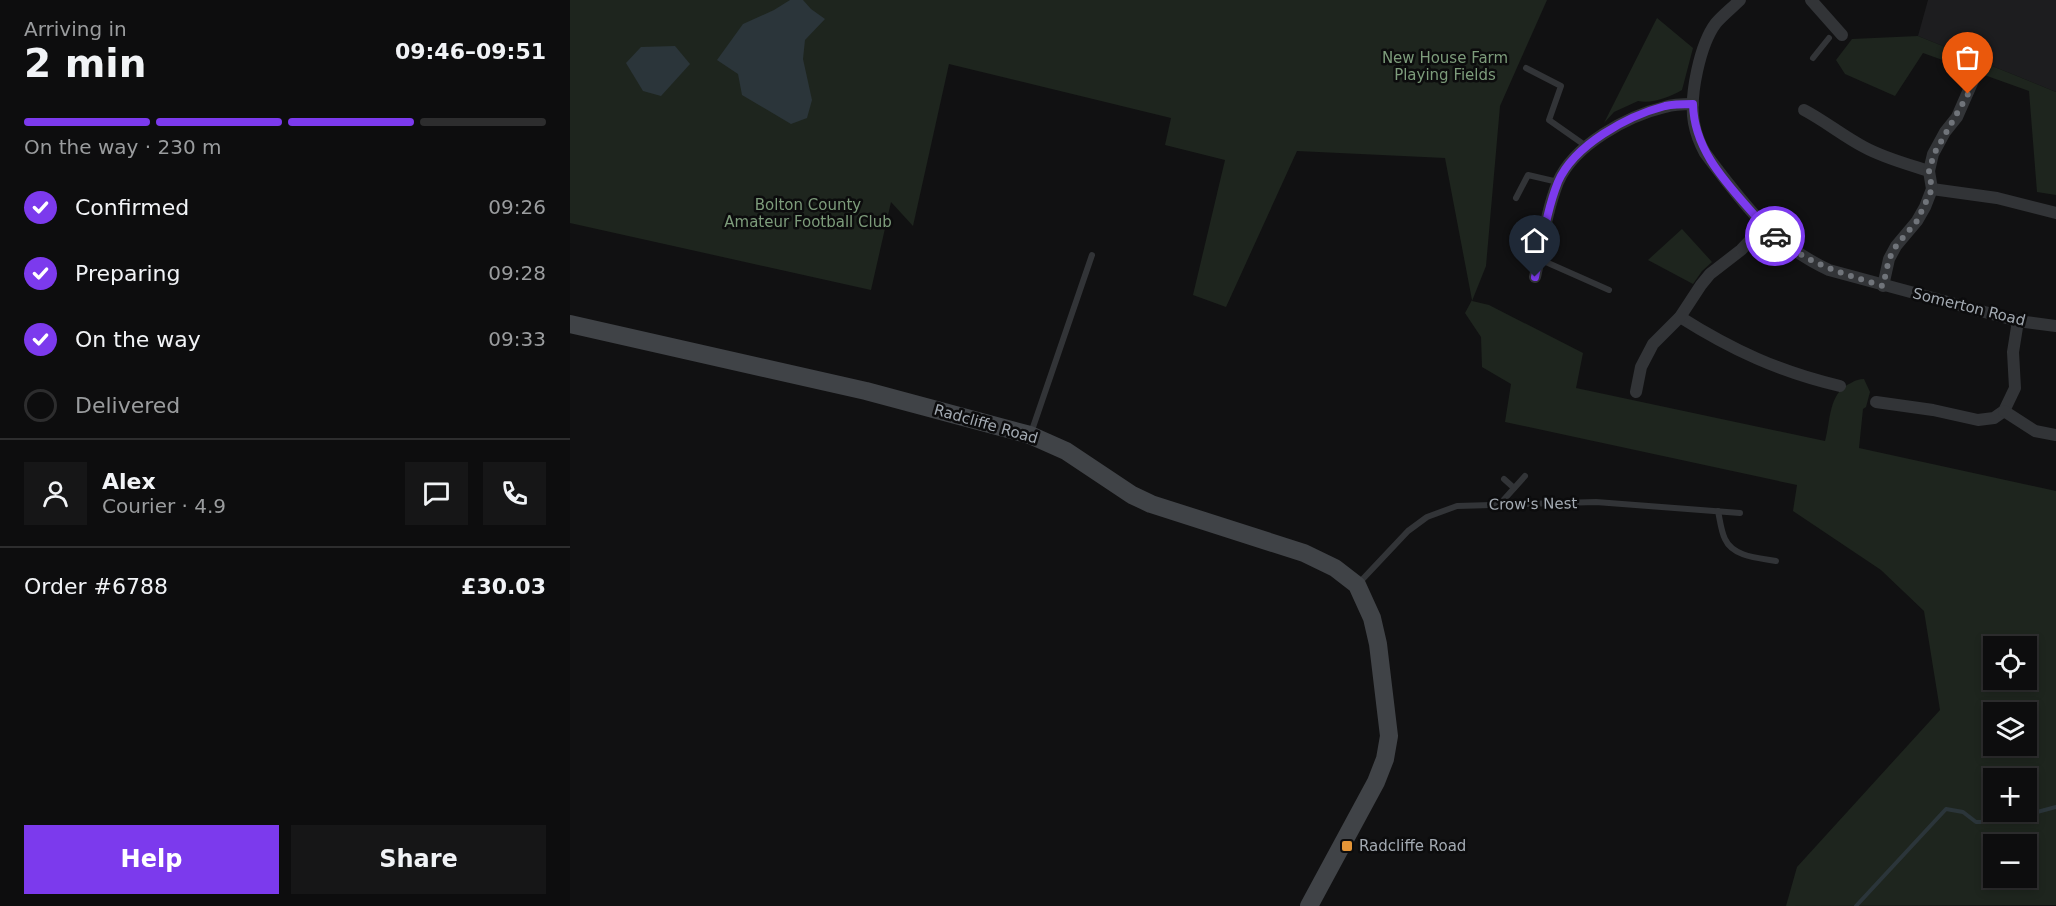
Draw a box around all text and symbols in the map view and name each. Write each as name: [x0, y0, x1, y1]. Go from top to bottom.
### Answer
text: Arriving in: [24, 17, 127, 41]
pin: [1942, 32, 1993, 94]
text: 09:46–09:51: [395, 39, 546, 64]
text: 2 min: [24, 41, 146, 86]
icon: bag: [1951, 41, 1984, 74]
park label: New House Farm Playing Fields: [1382, 49, 1508, 84]
text: On the way · 230 m: [24, 135, 222, 159]
icon: check: [24, 191, 57, 224]
text: Confirmed: [75, 195, 189, 220]
text: 09:26: [488, 195, 546, 219]
park label: Bolton County Amateur Football Club: [724, 196, 892, 231]
courier: [1745, 206, 1805, 266]
pin: [1509, 215, 1560, 277]
icon: car: [1759, 220, 1792, 253]
icon: home: [1518, 224, 1551, 257]
icon: check: [24, 257, 57, 290]
text: Preparing: [75, 261, 181, 286]
text: 09:28: [488, 261, 546, 285]
street label: Somerton Road: [1911, 284, 2027, 330]
icon: check: [24, 323, 57, 356]
text: On the way: [75, 327, 201, 352]
text: 09:33: [488, 327, 546, 351]
text: Delivered: [75, 393, 180, 418]
street label: Radcliffe Road: [932, 401, 1040, 447]
button: person: [24, 462, 87, 525]
button: chat: [405, 462, 468, 525]
button: phone: [483, 462, 546, 525]
text: Alex: [102, 469, 156, 494]
text: Courier · 4.9: [102, 494, 226, 518]
street label: Crow's Nest: [1489, 494, 1578, 514]
text: Order #6788: [24, 574, 168, 599]
text: £30.03: [461, 574, 546, 599]
map controls: [1983, 636, 2037, 888]
button: locate: [1983, 636, 2037, 690]
button: layers: [1983, 702, 2037, 756]
button: +: [1983, 768, 2037, 822]
button: Help: [24, 825, 279, 894]
button: Share: [291, 825, 546, 894]
button: −: [1983, 834, 2037, 888]
place label: Radcliffe Road: [1359, 837, 1466, 855]
marker: Radcliffe Road: [1340, 839, 1354, 853]

